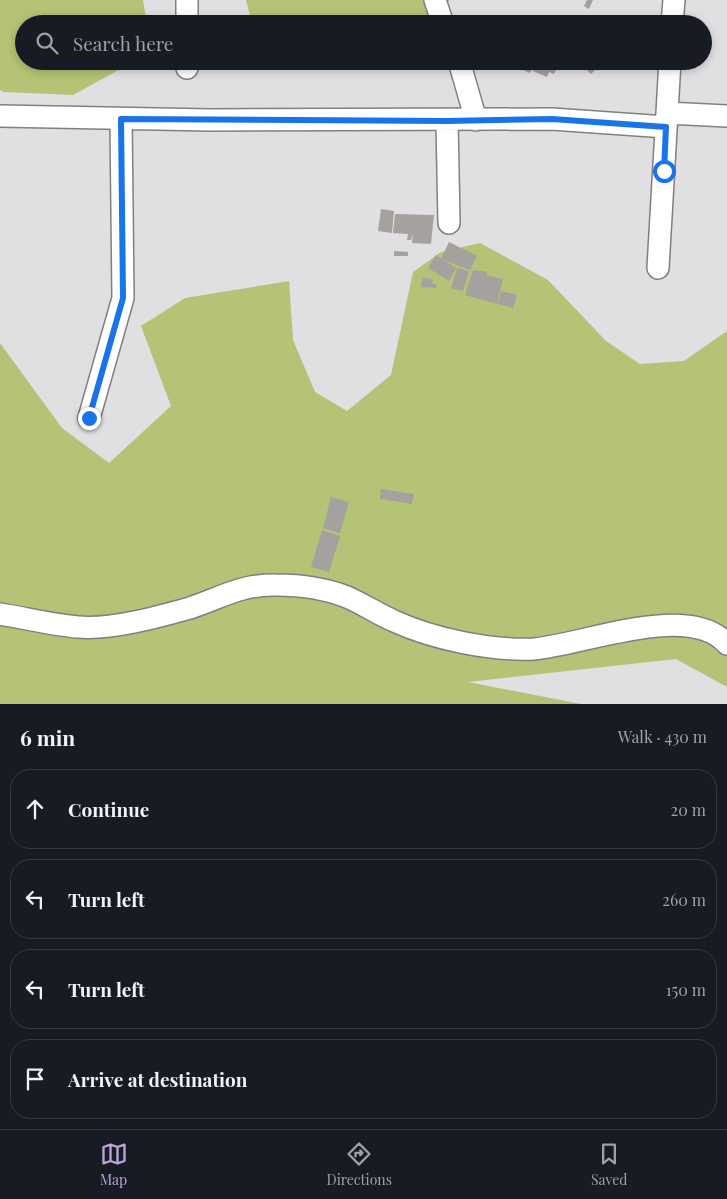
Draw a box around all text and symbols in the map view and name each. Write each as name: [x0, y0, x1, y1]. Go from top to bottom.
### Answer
search box: [15, 15, 712, 70]
icon: search: [33, 29, 61, 57]
text: Search here: [73, 30, 173, 56]
route start: [653, 160, 676, 183]
route end: [78, 407, 101, 430]
text: 6 min: [20, 723, 75, 751]
text: Walk · 430 m: [618, 726, 707, 747]
icon: ahead: [21, 795, 49, 823]
text: Continue: [68, 796, 149, 822]
text: 20 m: [671, 799, 706, 820]
icon: left: [21, 885, 49, 913]
text: Turn left: [68, 886, 145, 912]
text: 260 m: [662, 889, 706, 910]
icon: left: [21, 975, 49, 1003]
text: Turn left: [68, 976, 145, 1002]
text: 150 m: [666, 979, 706, 1000]
icon: arrive: [21, 1065, 49, 1093]
text: Arrive at destination: [68, 1066, 248, 1092]
tab: Map: [100, 1140, 128, 1189]
tab: Directions: [327, 1140, 392, 1189]
tab: Saved: [591, 1140, 627, 1189]

